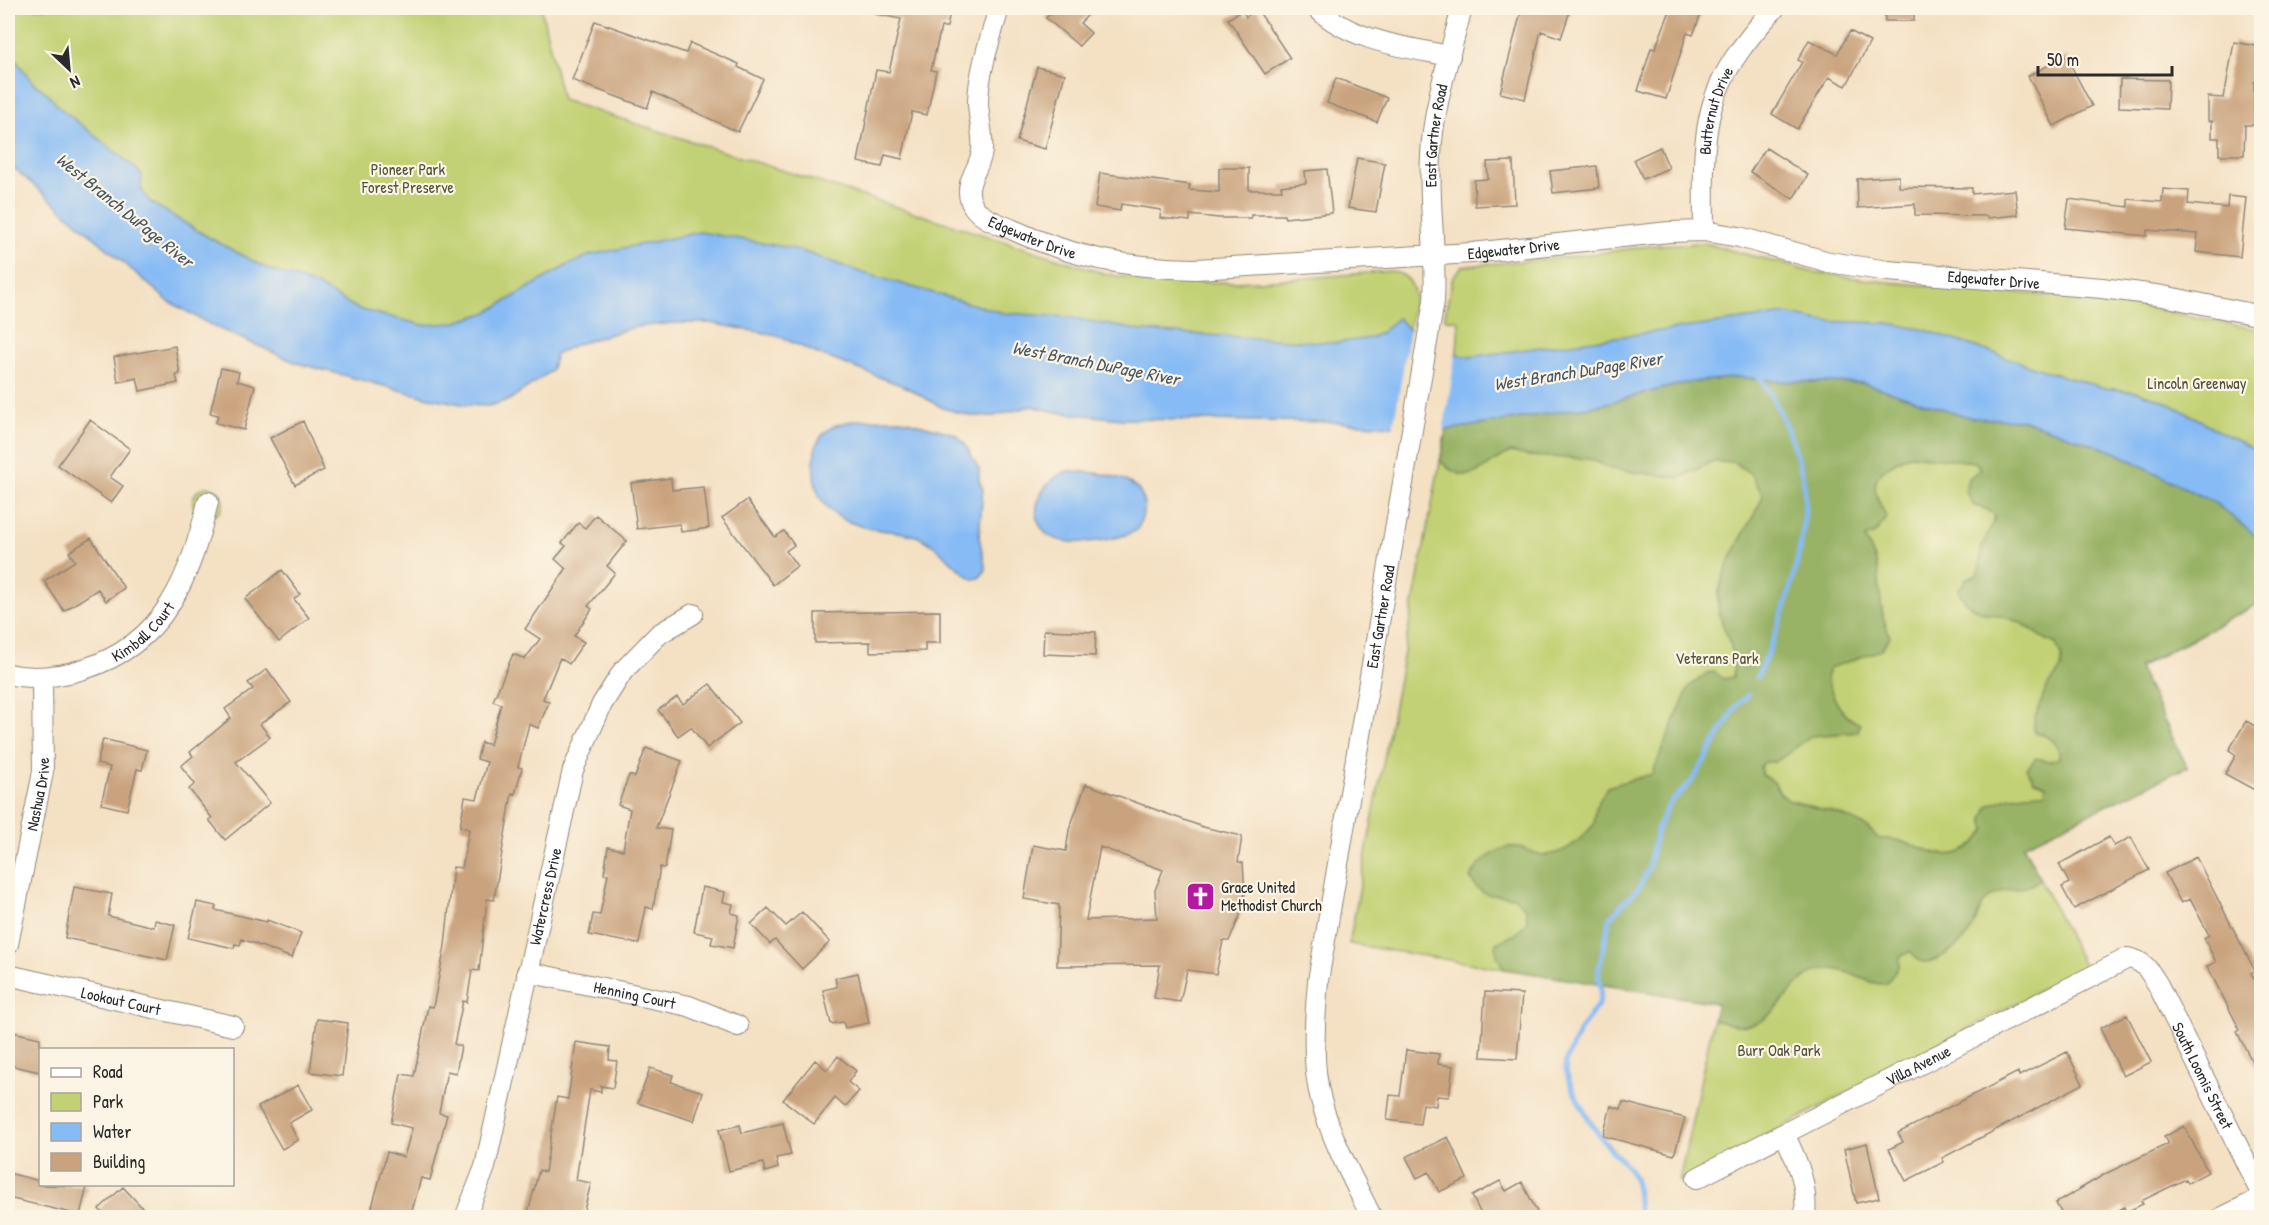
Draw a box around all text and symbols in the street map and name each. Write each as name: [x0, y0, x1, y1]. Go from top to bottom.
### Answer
north arrow: [39, 39, 99, 99]
scale bar: [2038, 39, 2172, 77]
text: 50 m: [2047, 47, 2079, 72]
street label: Butternut Drive: [1694, 62, 1739, 155]
text: N: [66, 71, 84, 94]
street label: East Gartner Road: [1419, 82, 1453, 188]
water label: West Branch DuPage River: [51, 147, 200, 274]
park label: Pioneer Park Forest Preserve: [361, 158, 455, 198]
street label: Edgewater Drive: [985, 210, 1080, 264]
street label: Edgewater Drive: [1467, 233, 1561, 264]
street label: Edgewater Drive: [1947, 265, 2041, 294]
water label: West Branch DuPage River: [1010, 335, 1184, 392]
water label: West Branch DuPage River: [1492, 345, 1666, 397]
park label: Lincoln Greenway: [2148, 372, 2247, 394]
street label: East Gartner Road: [1361, 563, 1400, 670]
street label: Kimball Court: [107, 597, 180, 667]
park label: Veterans Park: [1675, 647, 1759, 669]
street label: Nashua Drive: [20, 757, 54, 833]
street label: Watercress Drive: [524, 845, 567, 947]
place label: Grace United Methodist Church: [1221, 876, 1322, 916]
church icon: Grace United Methodist Church: [1184, 880, 1216, 912]
street label: Henning Court: [592, 975, 678, 1014]
street label: Lookout Court: [79, 981, 163, 1020]
street label: South Loomis Street: [2167, 1018, 2239, 1133]
park label: Burr Oak Park: [1738, 1039, 1821, 1061]
street label: Villa Avenue: [1882, 1039, 1955, 1091]
legend: [39, 1048, 234, 1186]
text: Road: [93, 1059, 123, 1084]
text: Park: [93, 1089, 124, 1114]
text: Water: [93, 1119, 131, 1144]
text: Building: [93, 1149, 145, 1174]

